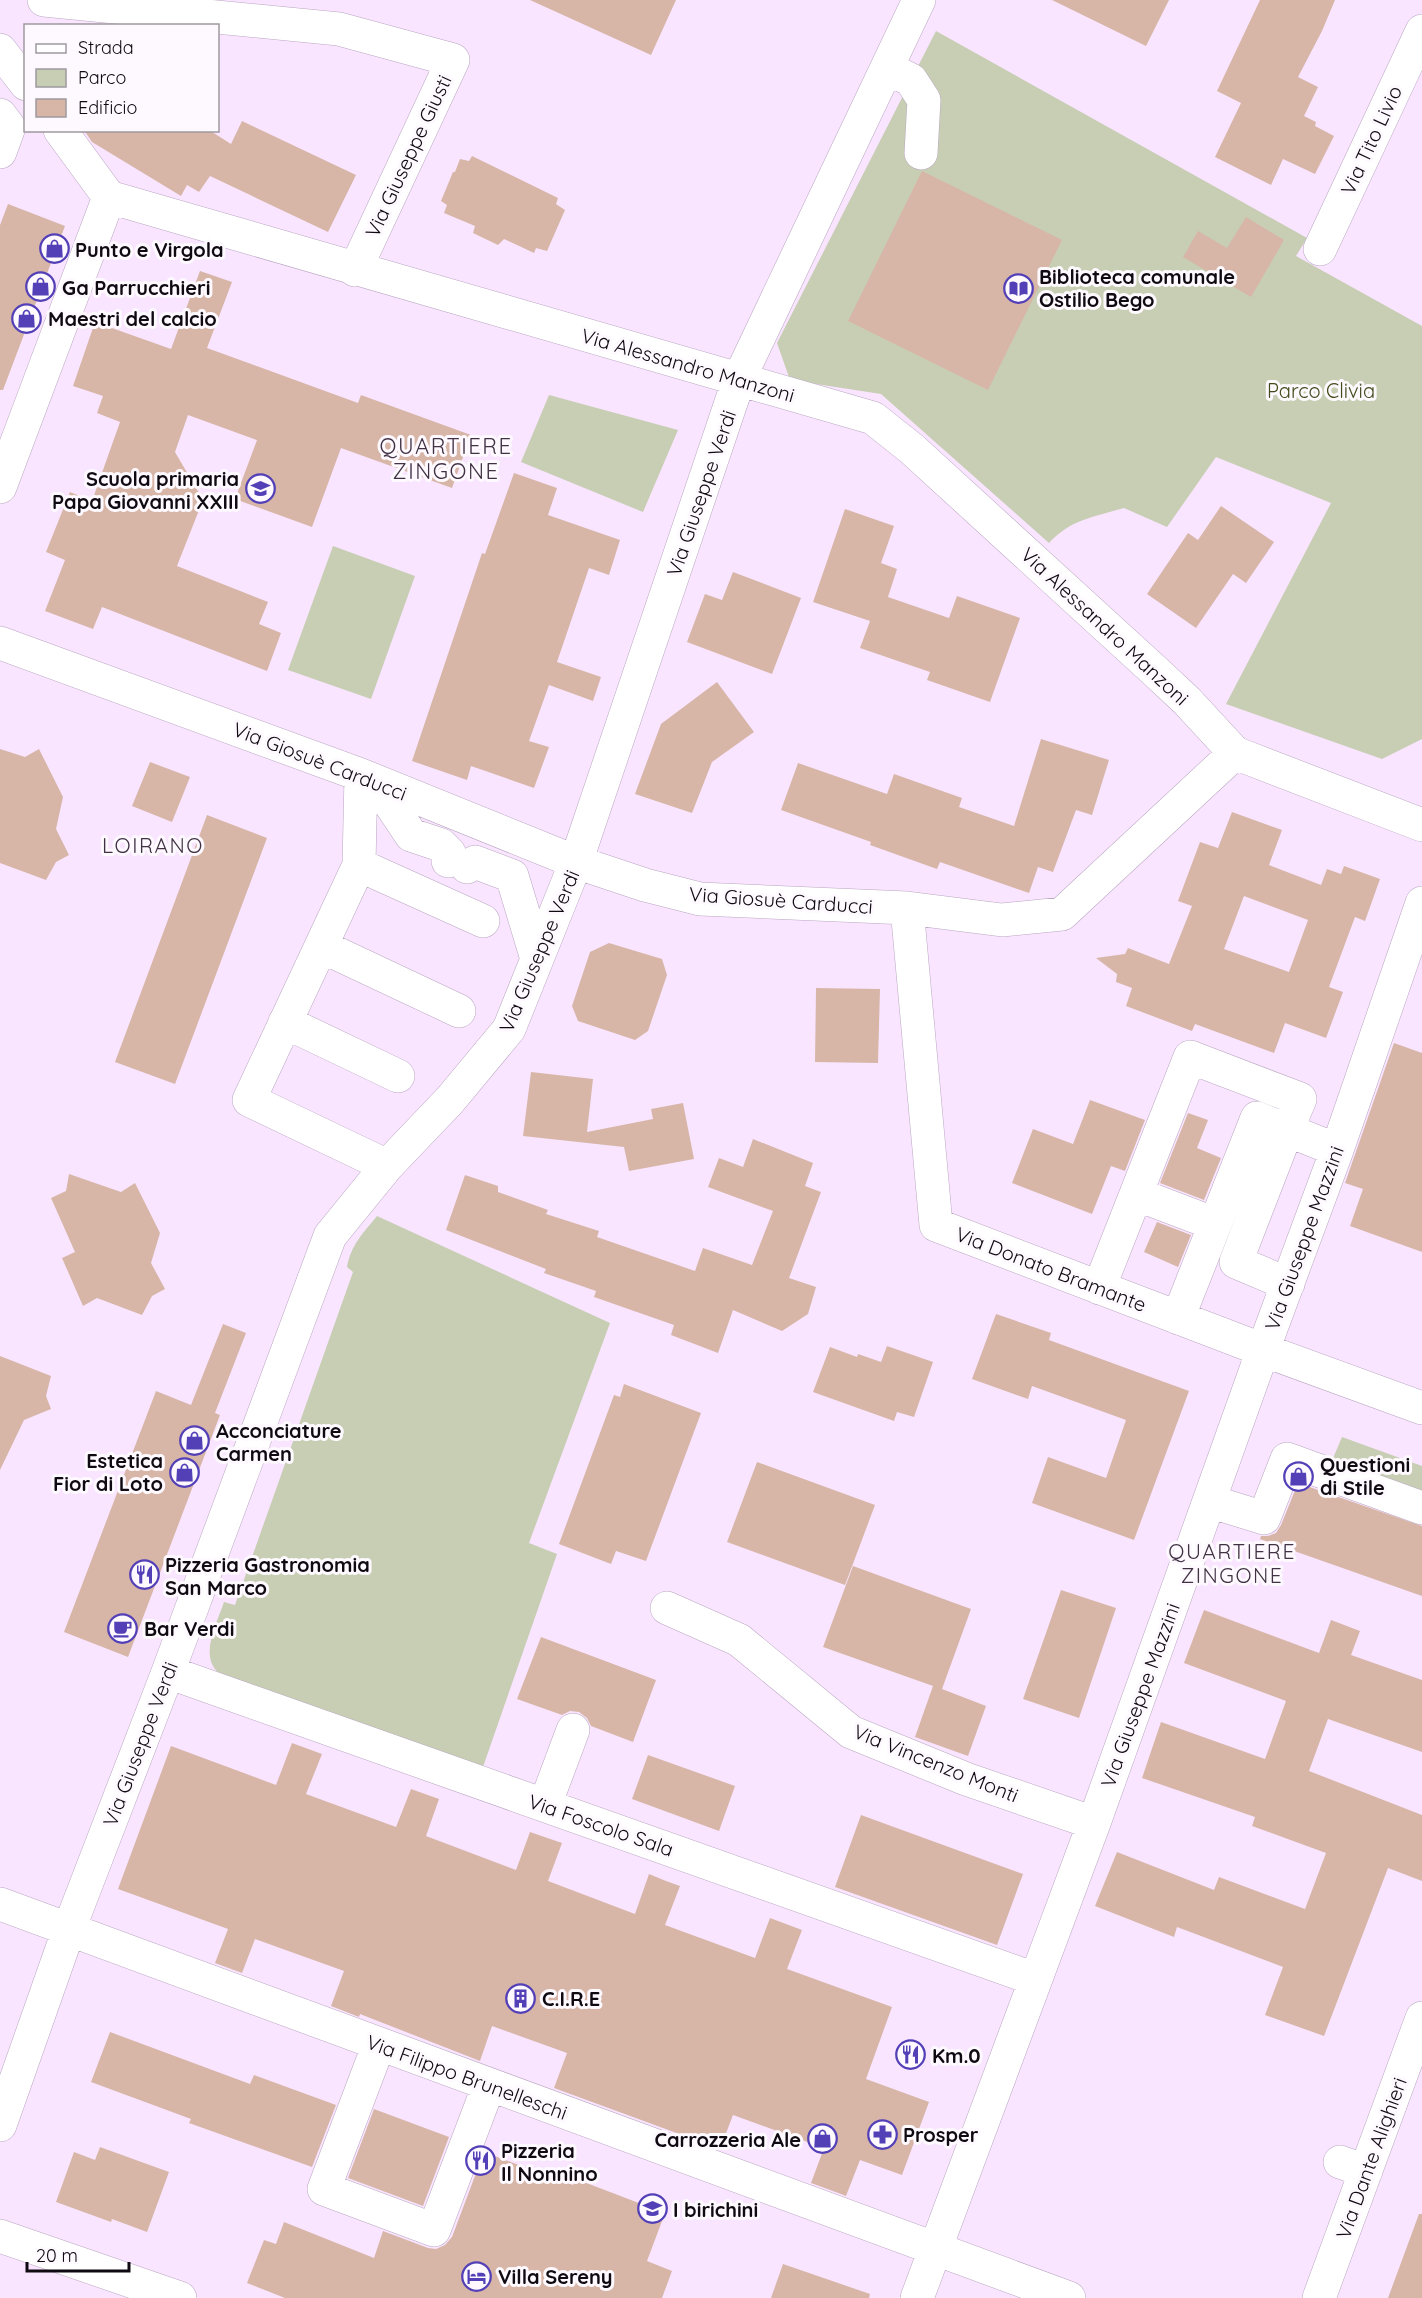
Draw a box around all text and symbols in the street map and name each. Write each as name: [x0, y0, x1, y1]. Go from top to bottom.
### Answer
legend: [24, 24, 219, 132]
text: Strada: [78, 36, 134, 59]
text: Parco: [78, 66, 126, 89]
street label: Via Giuseppe Giusti: [359, 71, 457, 241]
street label: Via Tito Livio: [1335, 81, 1407, 199]
text: Edificio: [78, 96, 137, 119]
shop icon: Punto e Virgola: [38, 233, 70, 265]
place label: Punto e Virgola: [75, 237, 224, 262]
place label: Biblioteca comunale Ostilio Bego: [1039, 264, 1235, 312]
shop icon: Ga Parrucchieri: [25, 271, 57, 303]
library icon: Biblioteca comunale Ostilio Bego: [1002, 272, 1034, 304]
place label: Ga Parrucchieri: [62, 275, 210, 300]
shop icon: Maestri del calcio: [11, 302, 43, 334]
place label: Maestri del calcio: [48, 306, 217, 331]
street label: Via Alessandro Manzoni: [578, 323, 798, 407]
park label: Parco Clivia: [1267, 378, 1375, 403]
street label: Via Giuseppe Verdi: [661, 407, 741, 579]
district label: QUARTIERE ZINGONE: [379, 432, 513, 485]
place label: Scuola primaria Papa Giovanni XXIII: [52, 466, 239, 514]
school or university icon: Scuola primaria Papa Giovanni XXIII: [244, 473, 276, 505]
street label: Via Alessandro Manzoni: [1016, 542, 1194, 710]
street label: Via Giosuè Carducci: [230, 716, 410, 806]
district label: LOIRANO: [102, 832, 204, 858]
street label: Via Giuseppe Verdi: [493, 866, 585, 1036]
street label: Via Giosuè Carducci: [688, 881, 874, 919]
street label: Via Giuseppe Mazzini: [1259, 1142, 1349, 1334]
street label: Via Donato Bramante: [952, 1221, 1150, 1317]
place label: Acconciature Carmen: [216, 1418, 342, 1466]
shop icon: Acconciature Carmen: [179, 1425, 211, 1457]
place label: Estetica Fior di Loto: [53, 1448, 163, 1496]
place label: Questioni di Stile: [1320, 1452, 1410, 1500]
shop icon: Estetica Fior di Loto: [168, 1456, 200, 1488]
shop icon: Questioni di Stile: [1283, 1460, 1315, 1492]
district label: QUARTIERE ZINGONE: [1168, 1538, 1296, 1588]
place label: Pizzeria Gastronomia San Marco: [165, 1552, 370, 1600]
restaurant icon: Pizzeria Gastronomia San Marco: [128, 1559, 160, 1591]
street label: Via Giuseppe Mazzini: [1095, 1599, 1185, 1791]
cafe icon: Bar Verdi: [107, 1612, 139, 1644]
place label: Bar Verdi: [144, 1616, 234, 1641]
street label: Via Giuseppe Verdi: [97, 1658, 183, 1830]
street label: Via Vincenzo Monti: [850, 1719, 1022, 1807]
street label: Via Foscolo Sala: [525, 1788, 677, 1862]
building icon: C.I.R.E: [505, 1982, 537, 2014]
place label: C.I.R.E: [542, 1986, 600, 2011]
street label: Via Filippo Brunelleschi: [363, 2029, 571, 2125]
restaurant icon: Km.0: [895, 2039, 927, 2071]
place label: Km.0: [932, 2043, 981, 2068]
street label: Via Dante Alighieri: [1330, 2074, 1412, 2242]
pharmacy icon: Prosper: [866, 2118, 898, 2150]
place label: Prosper: [903, 2122, 979, 2147]
shop icon: Carrozzeria Ale: [806, 2123, 838, 2155]
place label: Carrozzeria Ale: [654, 2127, 801, 2152]
place label: Pizzeria Il Nonnino: [501, 2138, 598, 2186]
restaurant icon: Pizzeria Il Nonnino: [464, 2145, 496, 2177]
school or university icon: I birichini: [636, 2193, 668, 2225]
place label: I birichini: [673, 2197, 758, 2222]
scale bar: [27, 2235, 129, 2273]
text: 20 m: [36, 2244, 78, 2267]
hotel icon: Villa Sereny: [461, 2260, 493, 2292]
place label: Villa Sereny: [498, 2264, 613, 2289]

